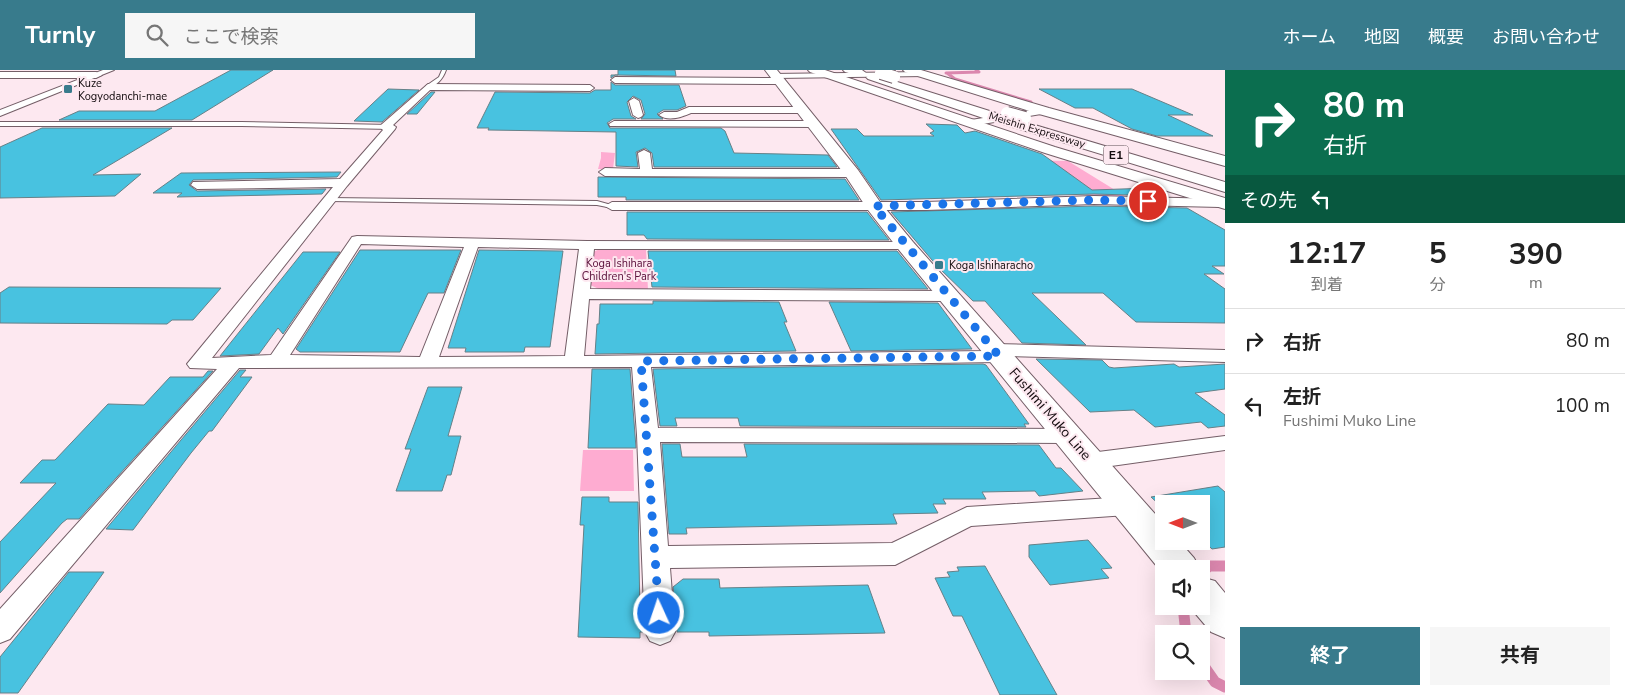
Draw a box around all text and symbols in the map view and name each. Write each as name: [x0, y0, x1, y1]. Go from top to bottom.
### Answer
search box: [125, 13, 475, 58]
text: Turnly: [25, 19, 95, 51]
icon: search: [143, 21, 171, 49]
text: ここで検索: [183, 24, 278, 50]
text: ホーム: [1283, 25, 1336, 49]
text: 地図: [1364, 25, 1400, 49]
text: 概要: [1428, 25, 1464, 49]
text: お問い合わせ: [1492, 25, 1600, 49]
place label: Kuze Kogyodanchi-mae: [78, 76, 167, 104]
text: 80 m: [1323, 82, 1405, 129]
marker: Kuze Kogyodanchi-mae: [62, 83, 74, 95]
icon: right: [1240, 90, 1305, 155]
street label: Meishin Expressway: [987, 108, 1087, 152]
text: 右折: [1323, 131, 1367, 161]
road number: E1: [1104, 146, 1128, 164]
pin: [1127, 180, 1169, 222]
icon: left: [1307, 185, 1335, 213]
icon: arrive: [1134, 187, 1162, 215]
text: その先: [1240, 188, 1297, 214]
text: 12:17: [1287, 233, 1367, 274]
text: 5: [1429, 233, 1447, 274]
text: 390: [1509, 234, 1563, 275]
park label: Koga Ishihara Children's Park: [582, 256, 657, 284]
place label: Koga Ishiharacho: [949, 258, 1033, 273]
marker: Koga Ishiharacho: [933, 259, 945, 271]
text: m: [1529, 272, 1543, 294]
text: 到着: [1311, 274, 1343, 296]
text: 分: [1430, 274, 1446, 296]
icon: right: [1240, 327, 1268, 355]
text: 80 m: [1566, 328, 1610, 354]
text: 右折: [1283, 330, 1321, 356]
street label: Fushimi Muko Line: [1005, 364, 1095, 464]
text: 左折: [1283, 384, 1321, 410]
icon: left: [1240, 392, 1268, 420]
text: 100 m: [1555, 393, 1610, 419]
text: Fushimi Muko Line: [1283, 410, 1416, 432]
north arrow: [1155, 495, 1210, 550]
map controls: [1155, 495, 1210, 680]
button: sound: [1155, 560, 1210, 615]
position arrow: [632, 586, 684, 638]
button: search: [1155, 625, 1210, 680]
button: 終了: [1240, 627, 1420, 685]
button: 共有: [1430, 627, 1610, 685]

